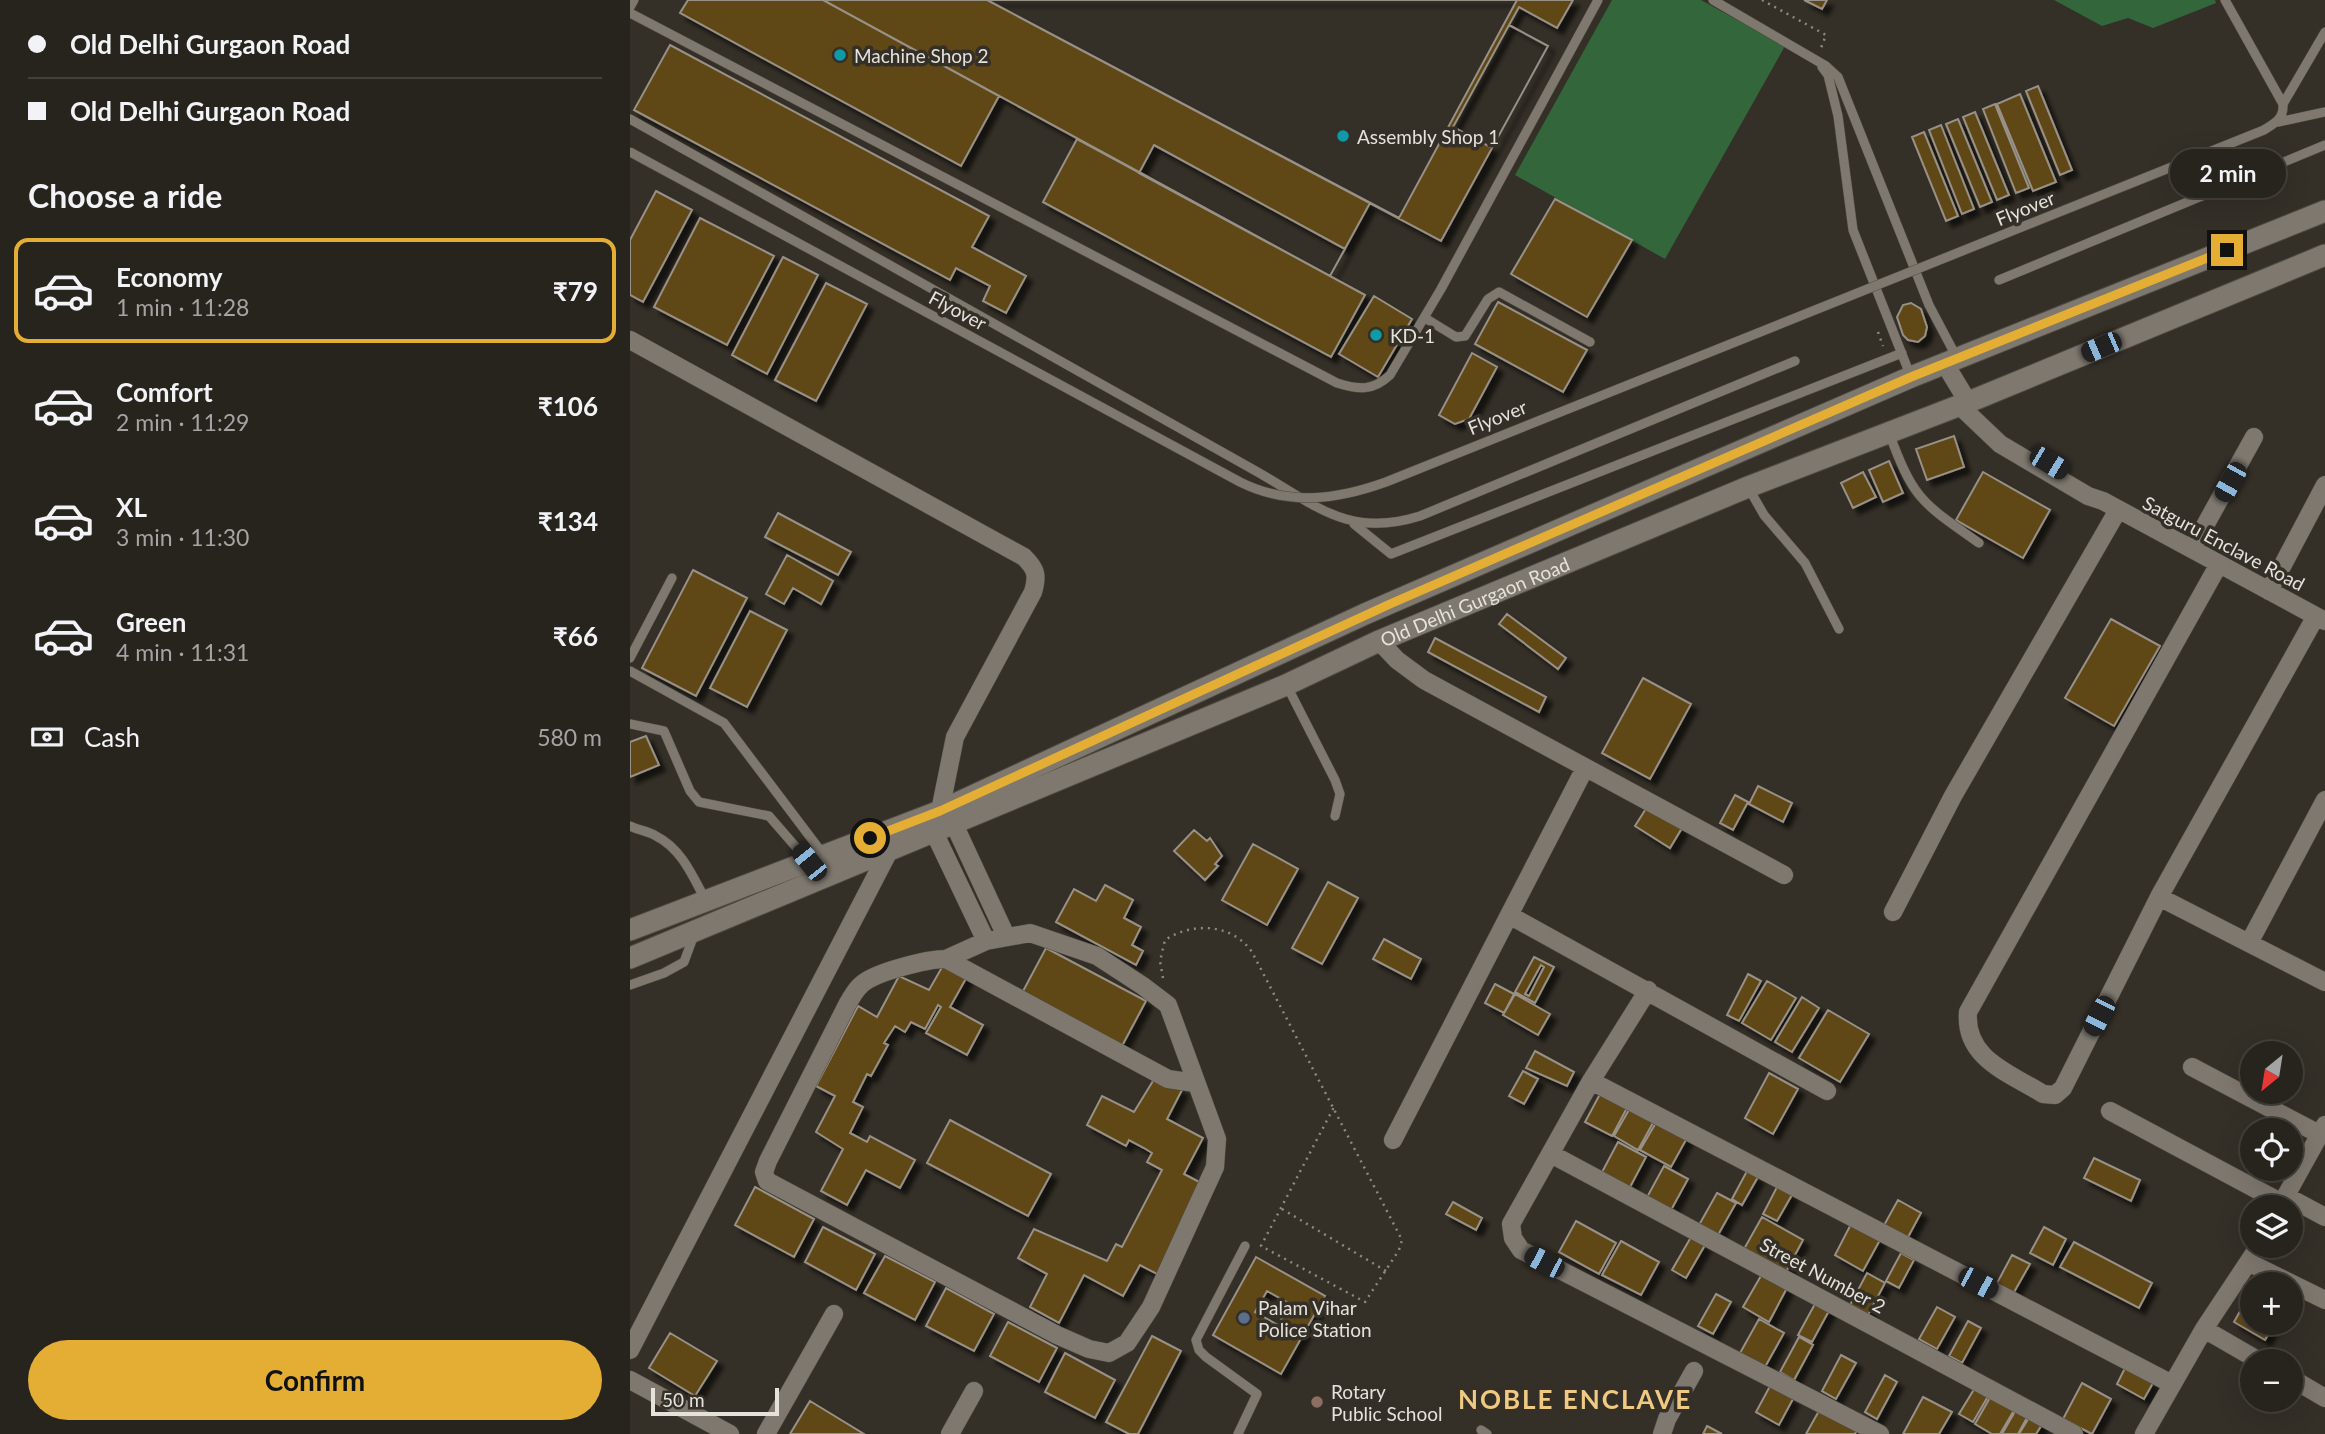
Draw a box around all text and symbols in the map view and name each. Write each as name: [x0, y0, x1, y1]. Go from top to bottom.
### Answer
text: Old Delhi Gurgaon Road: [70, 28, 350, 60]
place label: Machine Shop 2: [854, 44, 989, 67]
marker: Machine Shop 2: [832, 47, 848, 63]
text: Old Delhi Gurgaon Road: [70, 95, 350, 127]
place label: Assembly Shop 1: [1357, 125, 1499, 148]
marker: Assembly Shop 1: [1335, 128, 1351, 144]
callout: 2 min: [2169, 148, 2285, 198]
text: 2 min: [2199, 159, 2257, 187]
text: Choose a ride: [28, 176, 222, 215]
street label: Flyover: [1992, 186, 2058, 230]
route end: [2211, 234, 2243, 266]
icon: car: [32, 259, 95, 322]
text: Economy: [116, 261, 222, 293]
text: ₹79: [553, 275, 598, 307]
street label: Flyover: [925, 285, 991, 335]
text: 1 min · 11:28: [116, 293, 249, 321]
place label: KD-1: [1390, 324, 1435, 347]
marker: KD-1: [1368, 327, 1384, 343]
car: [2078, 329, 2125, 365]
icon: car: [32, 374, 95, 437]
text: Comfort: [116, 376, 213, 408]
text: ₹106: [538, 390, 598, 422]
street label: Flyover: [1464, 395, 1530, 439]
text: 2 min · 11:29: [116, 408, 249, 436]
car: [2026, 443, 2073, 483]
car: [2211, 459, 2250, 505]
icon: car: [32, 489, 95, 552]
text: XL: [116, 491, 147, 523]
street label: Satguru Enclave Road: [2139, 491, 2309, 595]
text: ₹134: [538, 505, 598, 537]
text: 3 min · 11:30: [116, 523, 249, 551]
street label: Old Delhi Gurgaon Road: [1377, 551, 1573, 651]
icon: car: [32, 604, 95, 667]
text: Green: [116, 606, 186, 638]
text: ₹66: [553, 620, 598, 652]
text: 4 min · 11:31: [116, 638, 249, 666]
icon: cash: [28, 718, 66, 756]
text: Cash: [84, 721, 140, 753]
text: 580 m: [537, 723, 602, 751]
route start: [854, 822, 886, 854]
car: [788, 839, 831, 885]
car: [2081, 993, 2118, 1039]
north arrow: [2240, 1041, 2303, 1104]
map controls: [2240, 1041, 2303, 1412]
button: locate: [2240, 1118, 2303, 1181]
button: layers: [2240, 1195, 2303, 1258]
street label: Street Number 2: [1756, 1232, 1890, 1318]
car: [1521, 1243, 1568, 1281]
car: [1955, 1264, 2002, 1302]
button: +: [2240, 1272, 2303, 1335]
place label: Palam Vihar Police Station: [1258, 1296, 1372, 1341]
marker: Palam Vihar Police Station: [1236, 1310, 1252, 1326]
button: Confirm: [28, 1340, 602, 1420]
button: −: [2240, 1349, 2303, 1412]
place label: Rotary Public School: [1331, 1380, 1443, 1425]
district label: NOBLE ENCLAVE: [1458, 1383, 1692, 1415]
scale bar: [651, 1385, 779, 1417]
text: 50 m: [662, 1388, 705, 1411]
marker: Rotary Public School: [1309, 1394, 1325, 1410]

